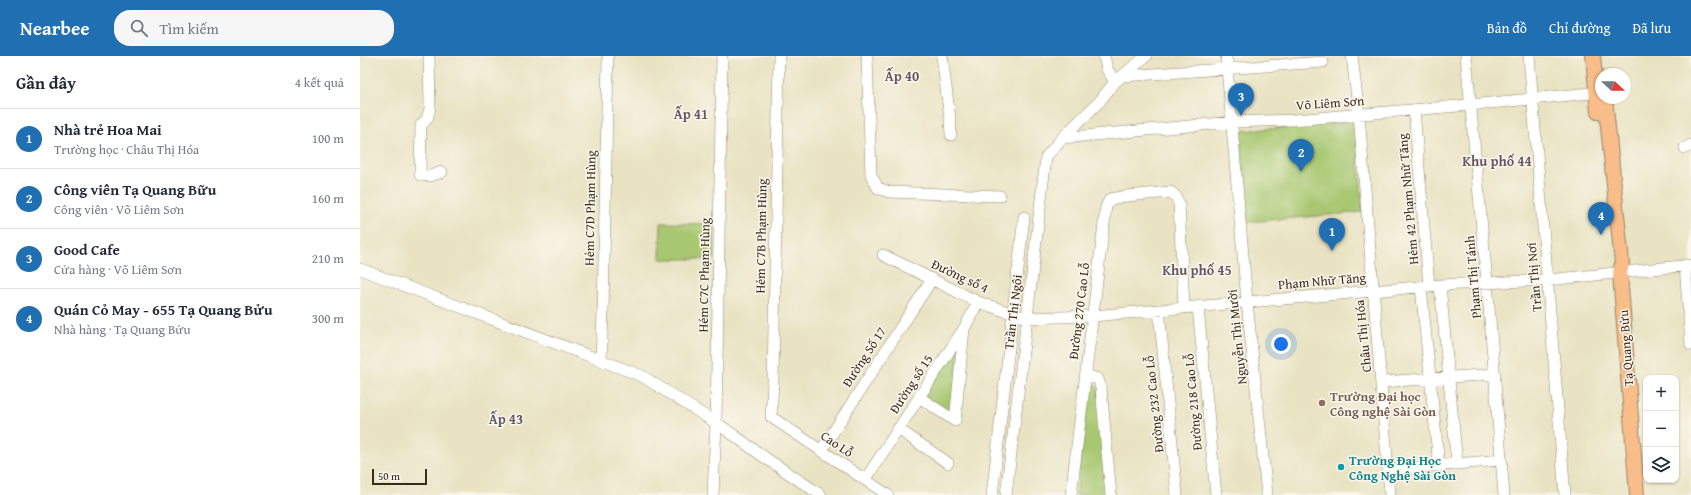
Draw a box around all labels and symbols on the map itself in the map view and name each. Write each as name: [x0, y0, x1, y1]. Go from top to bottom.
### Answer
district label: Ấp 40: [885, 66, 919, 86]
north arrow: [1595, 68, 1631, 104]
pin: 3: [1228, 83, 1254, 116]
street label: Võ Liêm Sơn: [1295, 91, 1365, 115]
district label: Ấp 41: [674, 104, 708, 124]
street label: Hẻm 42 Phạm Nhữ Tăng: [1393, 132, 1423, 265]
pin: 2: [1288, 139, 1314, 172]
street label: Hẻm C7D Phạm Hùng: [579, 149, 601, 266]
district label: Khu phố 44: [1462, 151, 1532, 171]
street label: Hẻm C7B Phạm Hùng: [750, 178, 772, 294]
pin: 4: [1588, 202, 1614, 235]
street label: Hẻm C7C Phạm Hùng: [693, 217, 715, 333]
pin: 1: [1319, 218, 1345, 251]
street label: Phạm Thị Tánh: [1460, 234, 1486, 319]
street label: Trần Thị Nơi: [1521, 241, 1546, 312]
street label: Đường số 4: [928, 255, 992, 297]
district label: Khu phố 45: [1162, 260, 1232, 280]
street label: Đường 270 Cao Lỗ: [1064, 261, 1094, 360]
street label: Phạm Nhữ Tăng: [1277, 268, 1367, 294]
street label: Trần Thị Ngôi: [999, 273, 1027, 351]
street label: Nguyễn Thị Mười: [1223, 288, 1251, 386]
street label: Châu Thị Hóa: [1350, 298, 1376, 373]
street label: Tạ Quang Bửu: [1614, 309, 1638, 387]
street label: Đường Số 17: [837, 323, 891, 391]
your location: [1271, 334, 1291, 354]
street label: Đường số 15: [885, 351, 937, 417]
street label: Đường 218 Cao Lỗ: [1179, 352, 1207, 451]
street label: Đường 232 Cao Lỗ: [1139, 354, 1169, 453]
place label: Trường Đại học Công nghệ Sài Gòn: [1330, 387, 1436, 421]
marker: Trường Đại học Công nghệ Sài Gòn: [1317, 398, 1327, 408]
district label: Ấp 43: [489, 409, 523, 429]
street label: Cao Lỗ: [817, 426, 857, 462]
place label: Trường Đại Học Công Nghệ Sài Gòn: [1349, 451, 1456, 485]
marker: Trường Đại Học Công Nghệ Sài Gòn: [1336, 462, 1346, 472]
scale bar: [372, 467, 427, 486]

